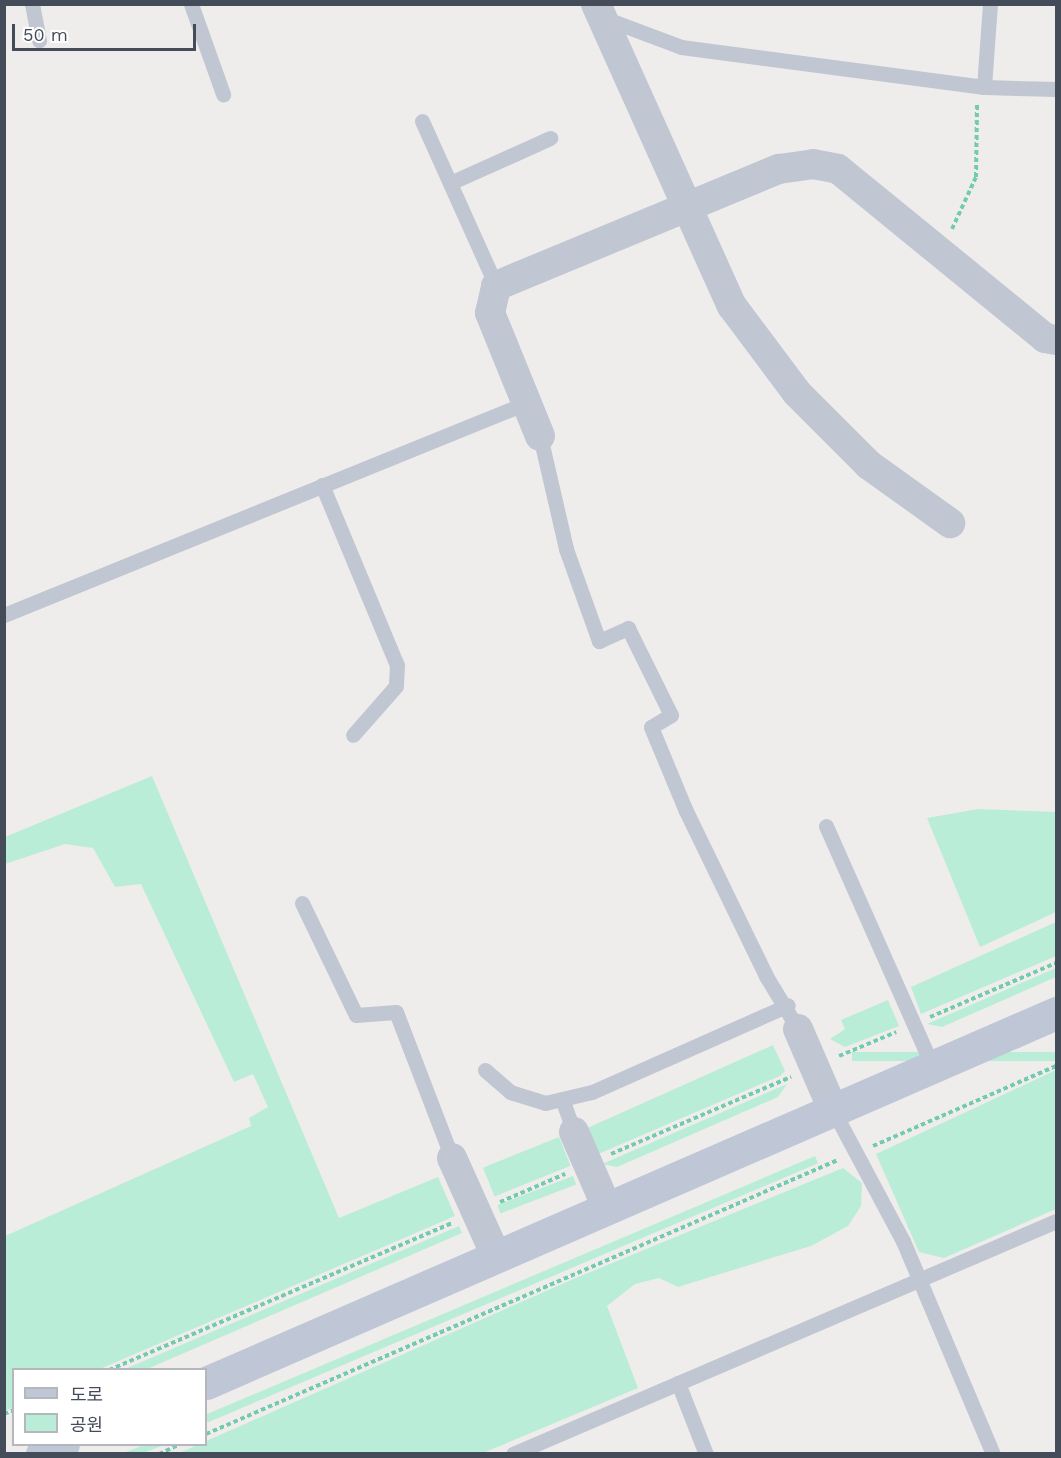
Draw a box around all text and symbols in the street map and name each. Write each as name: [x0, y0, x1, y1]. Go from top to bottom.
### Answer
scale bar: [15, 12, 200, 50]
text: 50 m: [23, 24, 68, 45]
legend: [12, 1368, 207, 1446]
text: 도로: [70, 1384, 103, 1405]
text: 공원: [70, 1414, 103, 1435]

